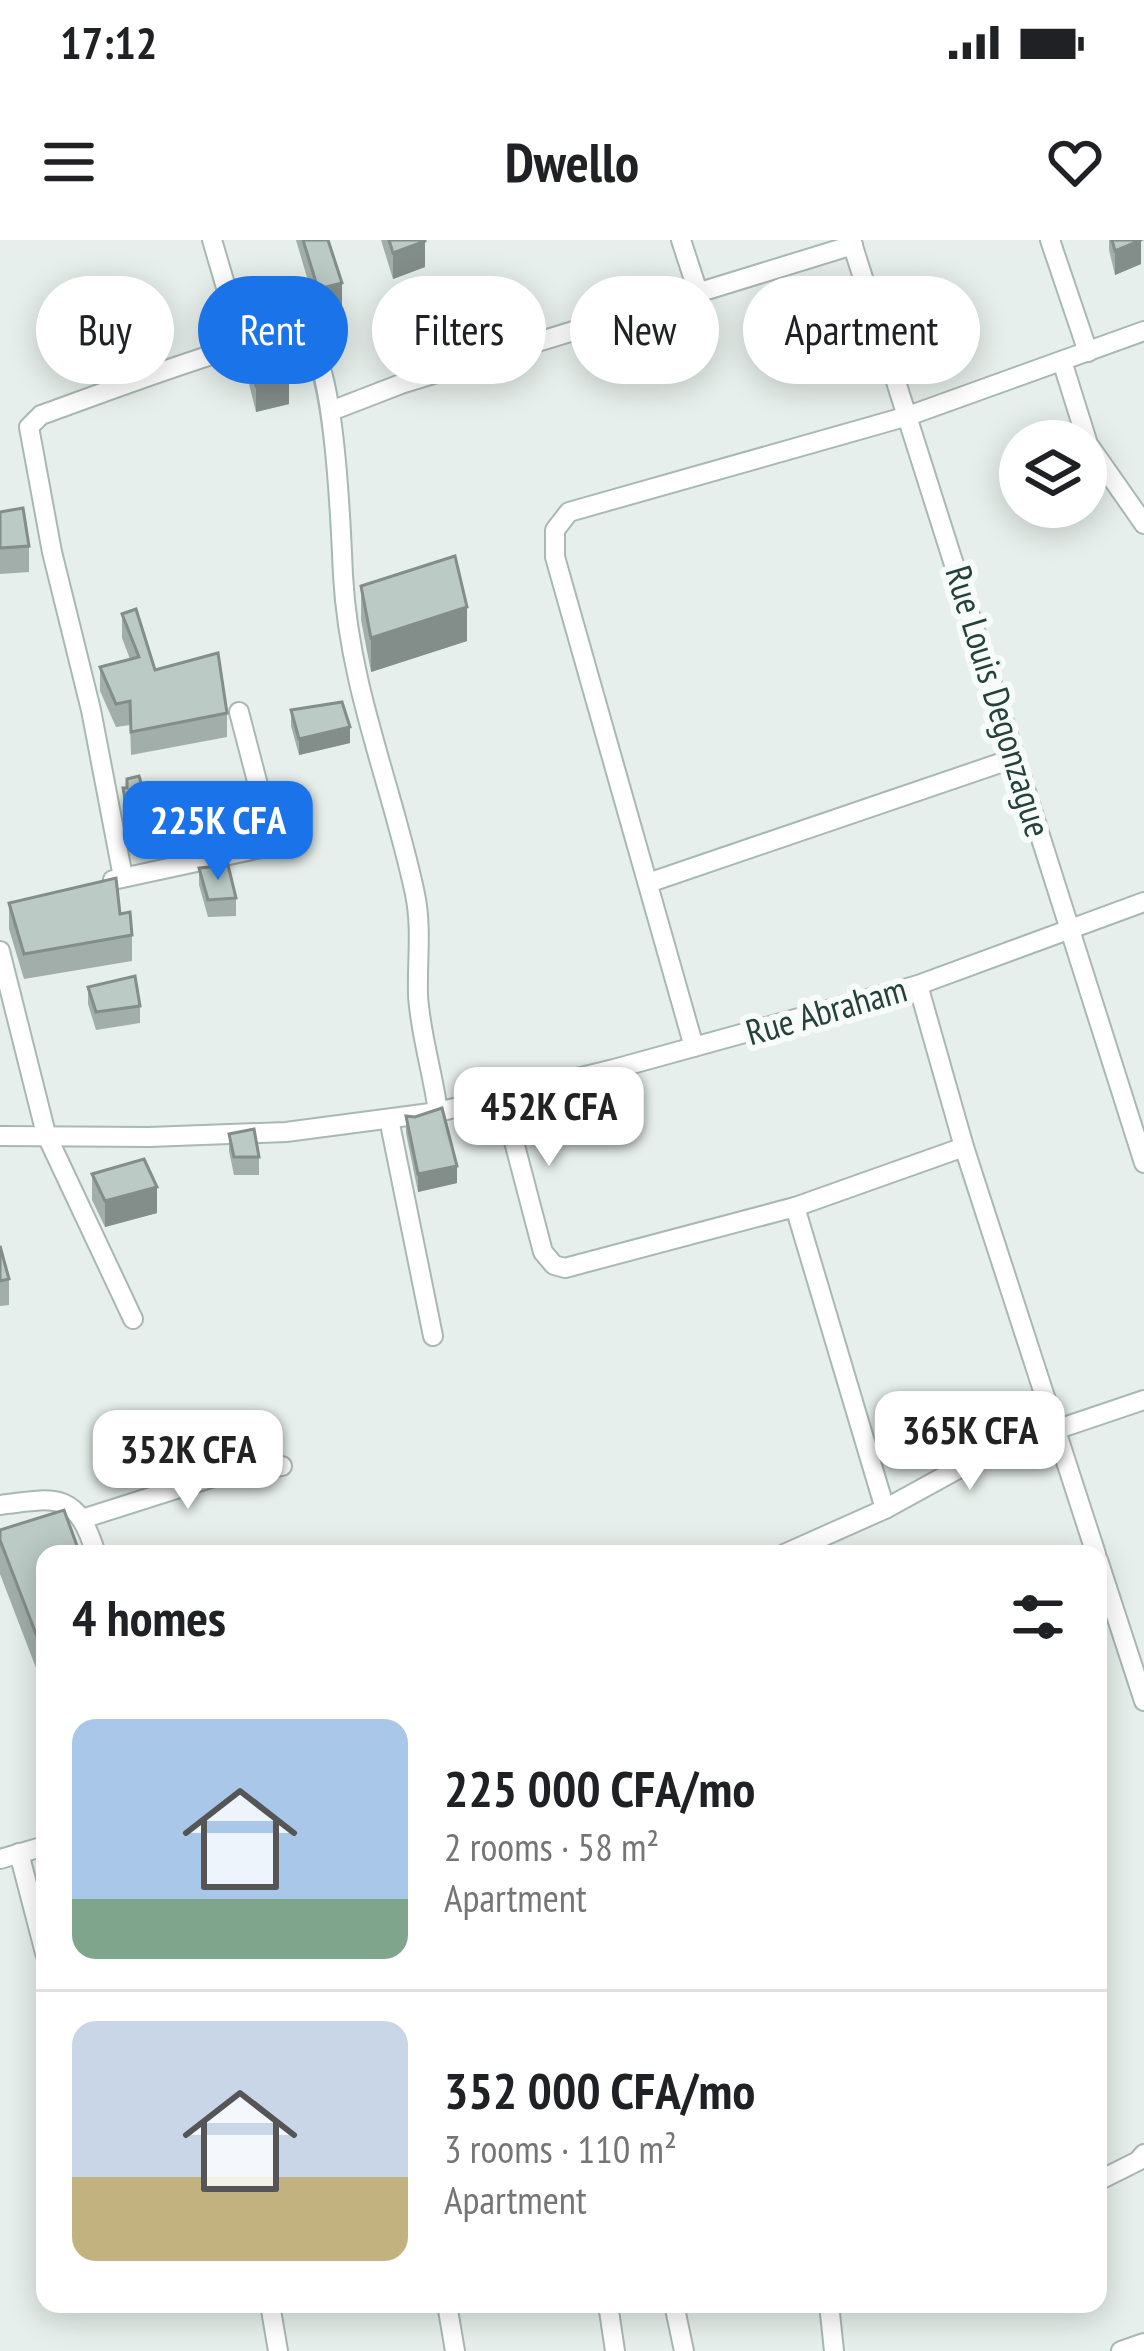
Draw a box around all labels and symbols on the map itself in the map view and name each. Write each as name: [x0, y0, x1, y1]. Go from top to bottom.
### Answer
street label: Rue Louis Degonzague: [935, 560, 1063, 842]
pin: 225K CFA: [94, 781, 342, 883]
street label: Rue Abraham: [740, 965, 912, 1055]
pin: 452K CFA: [425, 1067, 673, 1169]
pin: 365K CFA: [846, 1391, 1094, 1493]
pin: 352K CFA: [64, 1410, 312, 1512]

